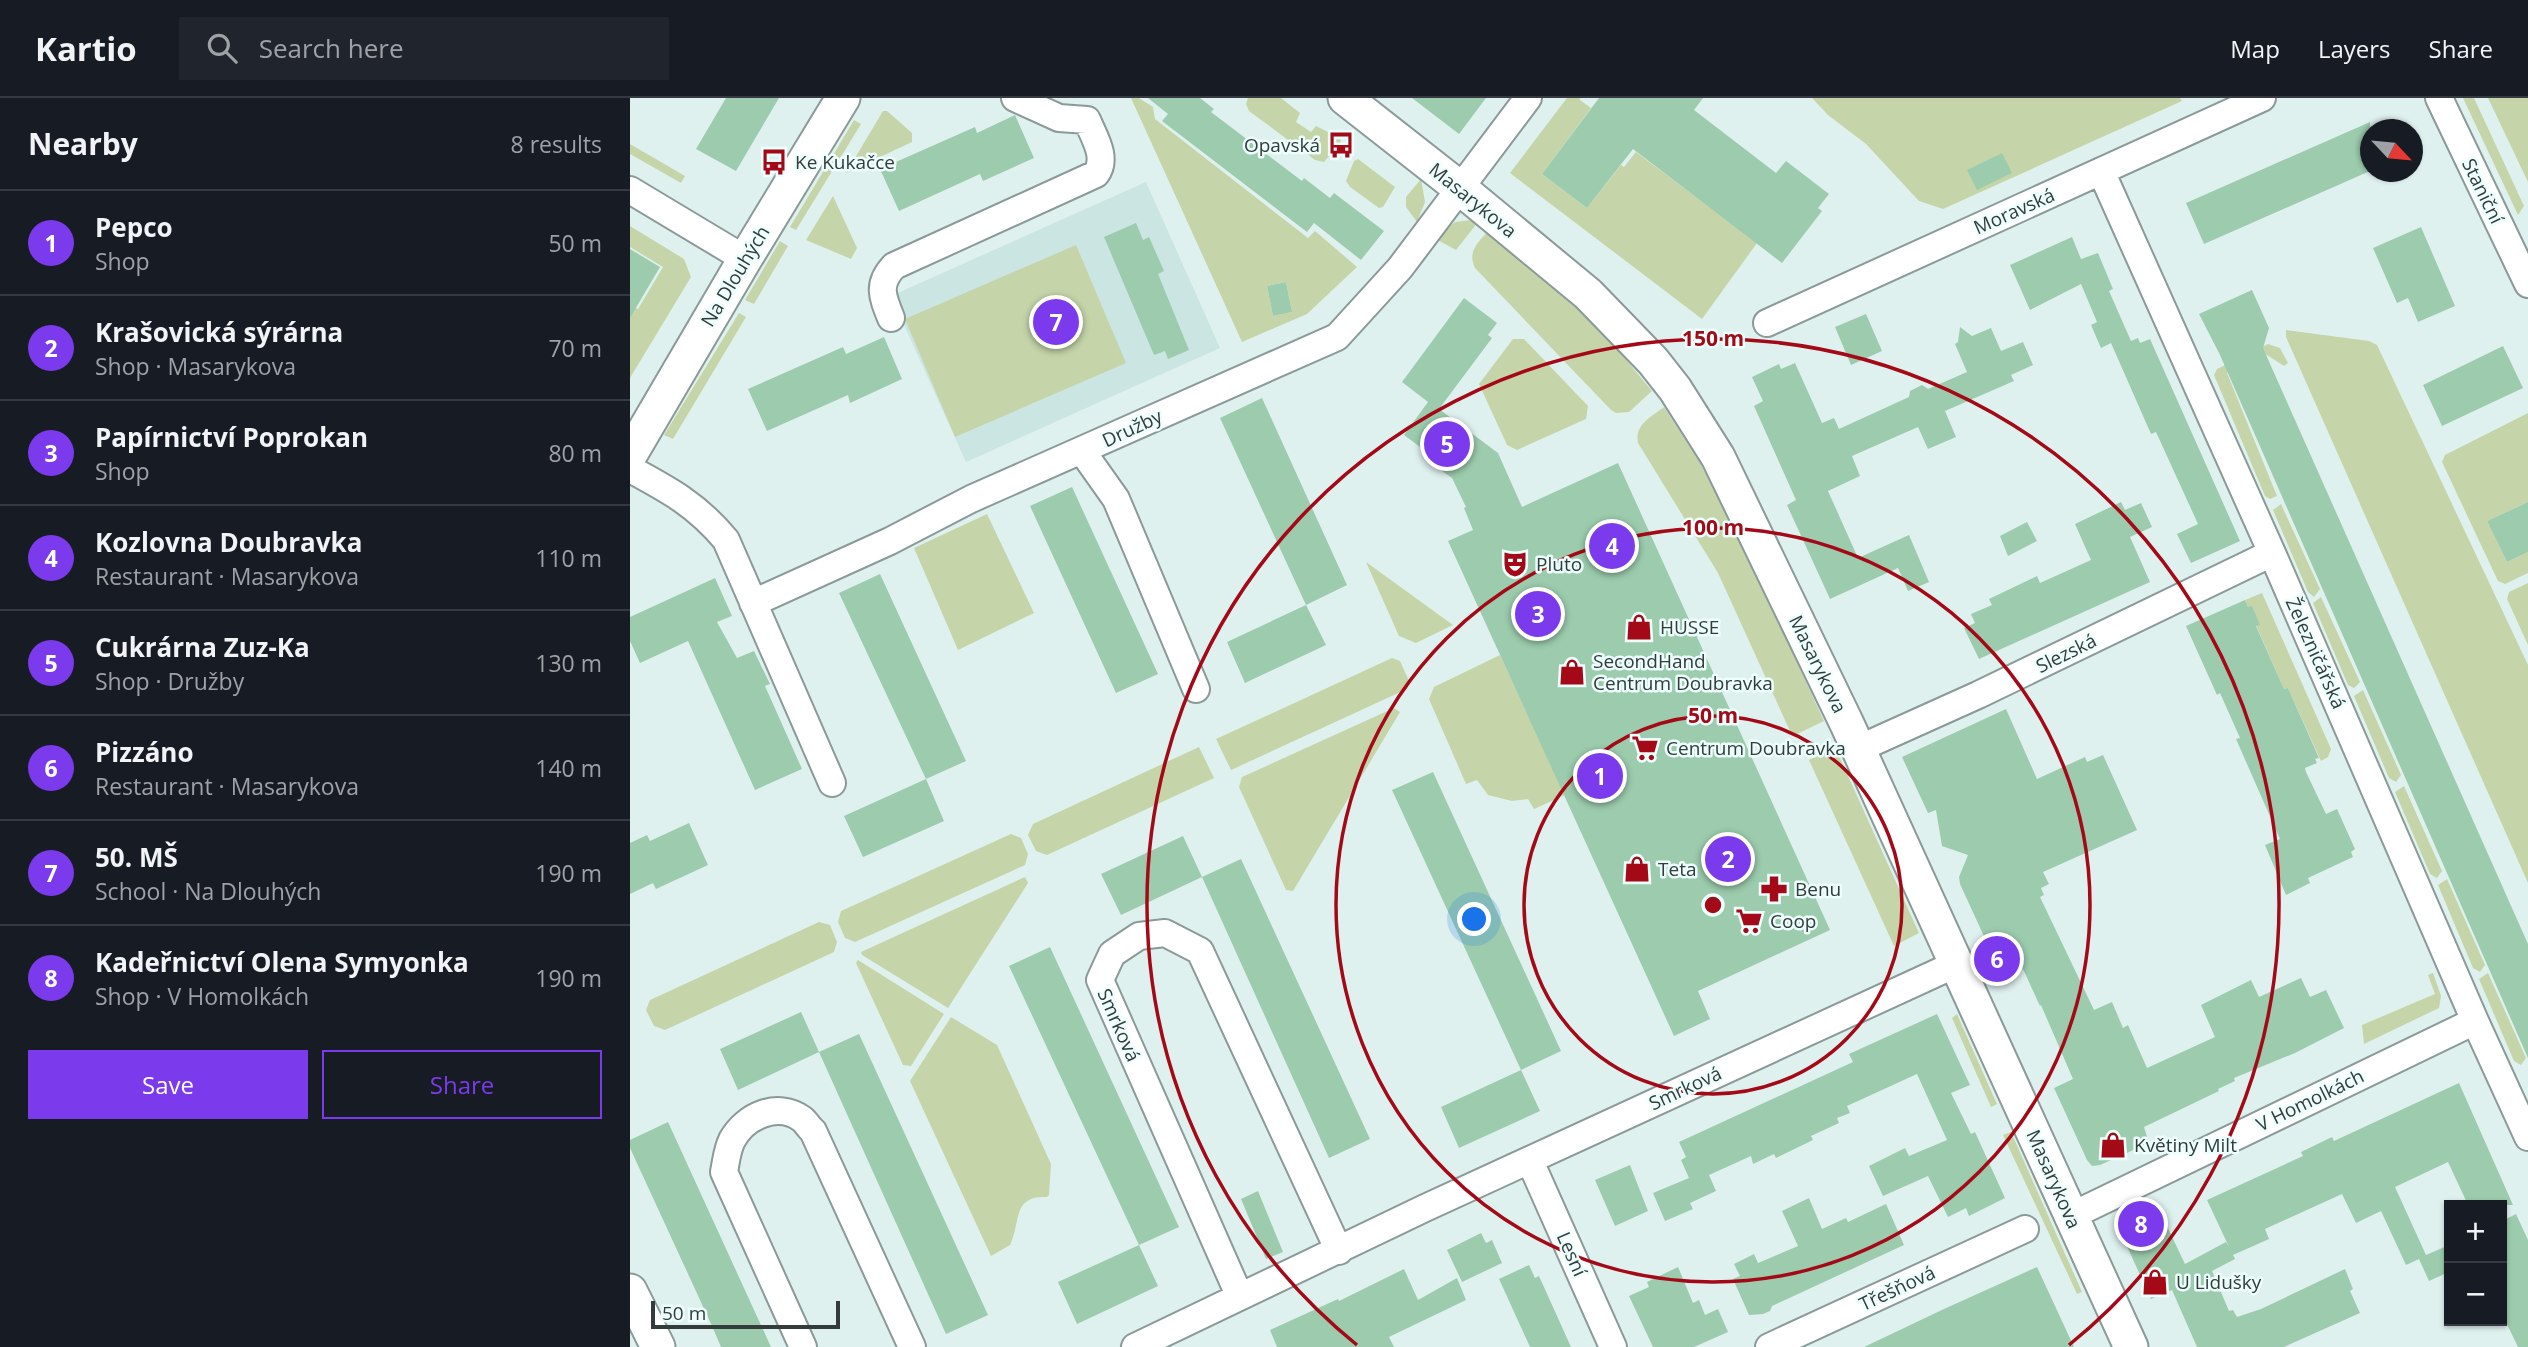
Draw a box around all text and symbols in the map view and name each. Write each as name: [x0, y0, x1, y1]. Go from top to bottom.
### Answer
search box: [179, 17, 669, 80]
text: Kartio: [35, 26, 137, 71]
icon: search: [203, 29, 241, 67]
text: Search here: [259, 30, 404, 66]
text: Map: [2230, 32, 2280, 65]
text: Layers: [2318, 32, 2391, 65]
text: Share: [2429, 32, 2493, 65]
north arrow: [2360, 119, 2423, 182]
text: Nearby: [28, 123, 138, 164]
text: 8 results: [511, 128, 602, 160]
bus stop icon: Opavská: [1326, 130, 1356, 160]
place label: Opavská: [1244, 132, 1320, 158]
bus stop icon: Ke Kukačce: [759, 147, 789, 177]
place label: Ke Kukačce: [795, 149, 895, 175]
street label: Staniční: [2456, 154, 2510, 229]
street label: Masarykova: [1424, 157, 1522, 243]
street label: Moravská: [1969, 182, 2059, 240]
text: Pepco: [95, 209, 173, 245]
street label: Na Dlouhých: [695, 221, 775, 331]
text: 1: [44, 227, 58, 259]
text: 50 m: [548, 227, 602, 259]
text: Shop: [95, 245, 150, 277]
pin: 7: [1033, 296, 1079, 348]
text: Krašovická sýrárna: [95, 314, 343, 350]
text: 150 m: [1682, 324, 1744, 352]
text: 2: [44, 332, 58, 364]
text: 70 m: [548, 332, 602, 364]
text: Shop · Masarykova: [95, 350, 296, 382]
street label: Družby: [1098, 403, 1167, 453]
pin: 5: [1424, 418, 1470, 470]
text: Papírnictví Poprokan: [95, 419, 368, 455]
text: 3: [44, 437, 58, 469]
text: 80 m: [548, 437, 602, 469]
text: Shop: [95, 455, 150, 487]
text: 100 m: [1682, 513, 1744, 541]
pin: 4: [1589, 520, 1635, 572]
text: Kozlovna Doubravka: [95, 524, 362, 560]
text: 4: [44, 542, 58, 574]
text: 110 m: [535, 542, 602, 574]
theatre icon: Pluto: [1500, 549, 1530, 579]
place label: Pluto: [1536, 551, 1582, 577]
text: Restaurant · Masarykova: [95, 560, 359, 592]
pin: 3: [1515, 588, 1561, 640]
street label: Železničářská: [2280, 593, 2352, 713]
street label: Masarykova: [1783, 611, 1853, 717]
shop icon: HUSSE: [1624, 612, 1654, 642]
place label: HUSSE: [1660, 614, 1719, 640]
street label: Slezská: [2031, 627, 2101, 679]
text: Cukrárna Zuz-Ka: [95, 629, 310, 665]
text: 5: [44, 647, 58, 679]
text: 130 m: [535, 647, 602, 679]
place label: SecondHand Centrum Doubravka: [1593, 648, 1773, 696]
shop icon: SecondHand Centrum Doubravka: [1557, 657, 1587, 687]
text: Shop · Družby: [95, 665, 244, 697]
text: 50 m: [1688, 701, 1738, 729]
supermarket icon: Centrum Doubravka: [1630, 733, 1660, 763]
text: Pizzáno: [95, 734, 194, 770]
place label: Centrum Doubravka: [1666, 735, 1846, 761]
pin: 1: [1577, 750, 1623, 802]
text: 6: [44, 752, 58, 784]
text: 140 m: [535, 752, 602, 784]
text: Restaurant · Masarykova: [95, 770, 359, 802]
pin: 2: [1705, 833, 1751, 885]
text: 50. MŠ: [95, 839, 178, 875]
shop icon: Teta: [1622, 854, 1652, 884]
place label: Teta: [1658, 856, 1696, 882]
text: 7: [44, 857, 58, 889]
text: 190 m: [535, 857, 602, 889]
pharmacy icon: Benu: [1759, 874, 1789, 904]
text: School · Na Dlouhých: [95, 875, 321, 907]
place label: Benu: [1795, 876, 1841, 902]
centre of rings: [1701, 893, 1725, 917]
your location: [1457, 902, 1491, 936]
supermarket icon: Coop: [1734, 906, 1764, 936]
place label: Coop: [1770, 908, 1816, 934]
pin: 6: [1974, 933, 2020, 985]
text: Kadeřnictví Olena Symyonka: [95, 944, 469, 980]
text: 8: [44, 962, 58, 994]
text: 190 m: [535, 962, 602, 994]
text: Shop · V Homolkách: [95, 980, 309, 1012]
street label: Smrková: [1091, 984, 1147, 1066]
button: Save: [28, 1050, 308, 1119]
button: Share: [322, 1050, 602, 1119]
street label: Smrková: [1645, 1060, 1725, 1116]
street label: V Homolkách: [2252, 1063, 2368, 1137]
street label: Masarykova: [2021, 1125, 2087, 1233]
shop icon: Květiny Milt: [2098, 1130, 2128, 1160]
place label: Květiny Milt: [2134, 1132, 2237, 1158]
pin: 8: [2118, 1198, 2164, 1250]
map controls: [2444, 1200, 2507, 1326]
button: +: [2444, 1200, 2507, 1263]
street label: Lesní: [1551, 1228, 1594, 1281]
street label: Třešňová: [1855, 1259, 1939, 1317]
button: −: [2444, 1263, 2507, 1326]
shop icon: U Lidušky: [2140, 1267, 2170, 1297]
place label: U Lidušky: [2176, 1269, 2262, 1295]
scale bar: [651, 1298, 840, 1330]
text: 50 m: [662, 1300, 706, 1326]

